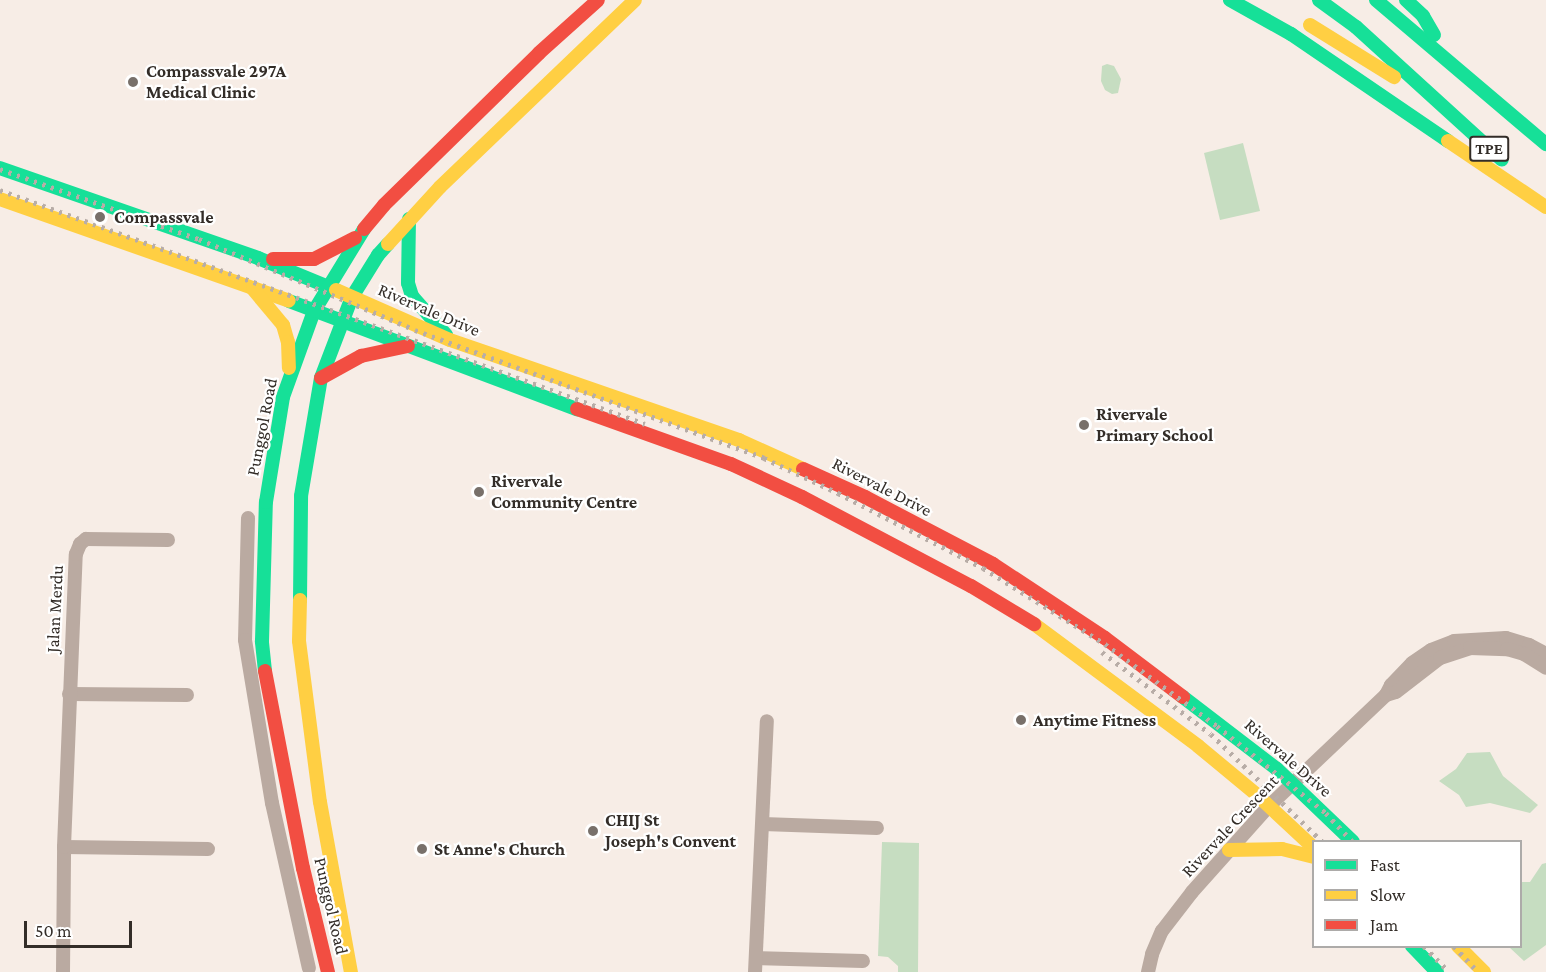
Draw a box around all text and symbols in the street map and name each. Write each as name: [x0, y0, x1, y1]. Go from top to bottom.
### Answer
place label: Compassvale 297A Medical Clinic: [146, 61, 286, 104]
marker: Compassvale 297A Medical Clinic: [124, 73, 142, 91]
road number: TPE: [1468, 136, 1510, 162]
place label: Compassvale: [114, 206, 214, 228]
marker: Compassvale: [91, 208, 109, 226]
street label: Rivervale Drive: [375, 279, 483, 341]
street label: Punggol Road: [242, 376, 282, 478]
place label: Rivervale Primary School: [1096, 404, 1213, 446]
marker: Rivervale Primary School: [1077, 418, 1091, 432]
street label: Rivervale Drive: [829, 453, 935, 521]
place label: Rivervale Community Centre: [491, 471, 637, 514]
marker: Rivervale Community Centre: [472, 485, 486, 499]
street label: Jalan Merdu: [42, 565, 68, 653]
place label: Anytime Fitness: [1033, 709, 1156, 731]
marker: Anytime Fitness: [1014, 713, 1028, 727]
street label: Rivervale Drive: [1240, 714, 1336, 802]
street label: Rivervale Crescent: [1177, 770, 1283, 882]
place label: CHIJ St Joseph's Convent: [605, 810, 736, 852]
marker: CHIJ St Joseph's Convent: [586, 824, 600, 838]
place label: St Anne's Church: [434, 838, 565, 860]
legend: [1312, 840, 1522, 948]
marker: St Anne's Church: [415, 842, 429, 856]
street label: Punggol Road: [309, 855, 353, 957]
text: Fast: [1370, 855, 1400, 875]
text: Slow: [1370, 885, 1405, 905]
scale bar: [27, 909, 135, 947]
text: Jam: [1370, 915, 1398, 935]
text: 50 m: [35, 921, 72, 941]

